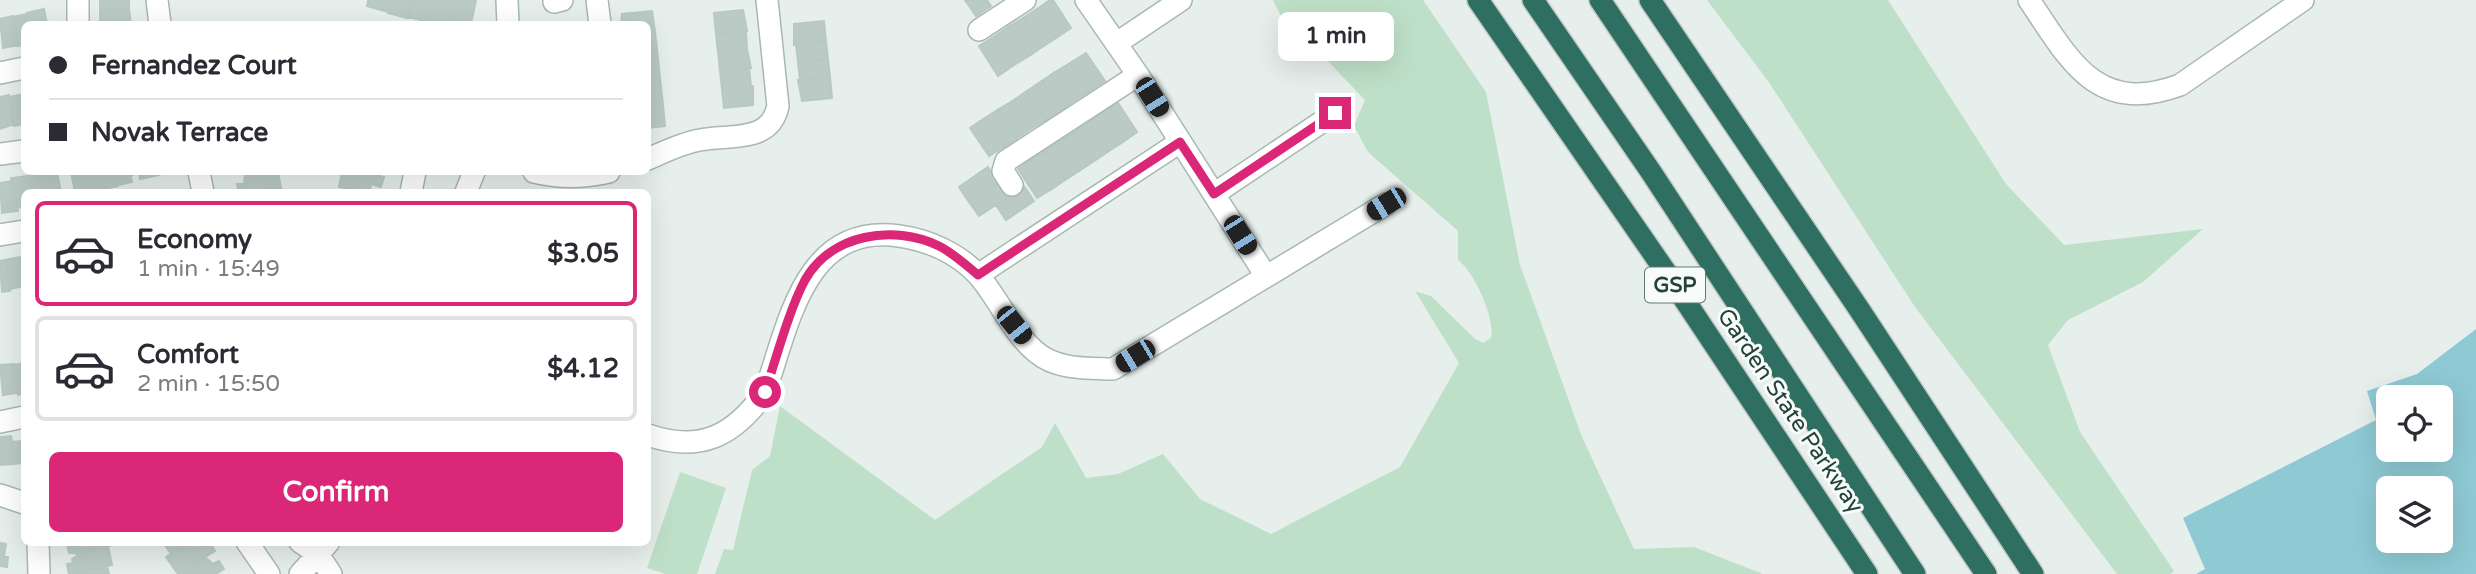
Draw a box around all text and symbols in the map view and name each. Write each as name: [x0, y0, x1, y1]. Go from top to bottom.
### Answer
callout: 1 min: [1277, 11, 1393, 60]
text: 1 min: [1305, 22, 1367, 50]
text: Fernandez Court: [91, 50, 297, 81]
car: [1132, 74, 1173, 120]
route end: [1319, 97, 1351, 129]
text: Novak Terrace: [91, 117, 268, 148]
car: [1363, 184, 1410, 224]
car: [1220, 212, 1261, 258]
icon: car: [53, 222, 116, 285]
text: Economy: [137, 224, 252, 255]
text: $3.05: [547, 238, 619, 269]
text: 1 min · 15:49: [137, 255, 280, 283]
road number: GSP: [1645, 268, 1705, 302]
car: [993, 302, 1036, 348]
street label: Garden State Parkway: [1711, 303, 1869, 519]
car: [1112, 336, 1159, 376]
icon: car: [53, 337, 116, 400]
text: Comfort: [137, 339, 239, 370]
text: $4.12: [547, 353, 619, 384]
text: 2 min · 15:50: [137, 370, 280, 398]
route start: [749, 376, 781, 408]
map controls: [2376, 385, 2453, 553]
button: locate: [2376, 385, 2453, 462]
button: Confirm: [49, 452, 623, 532]
button: layers: [2376, 476, 2453, 553]

